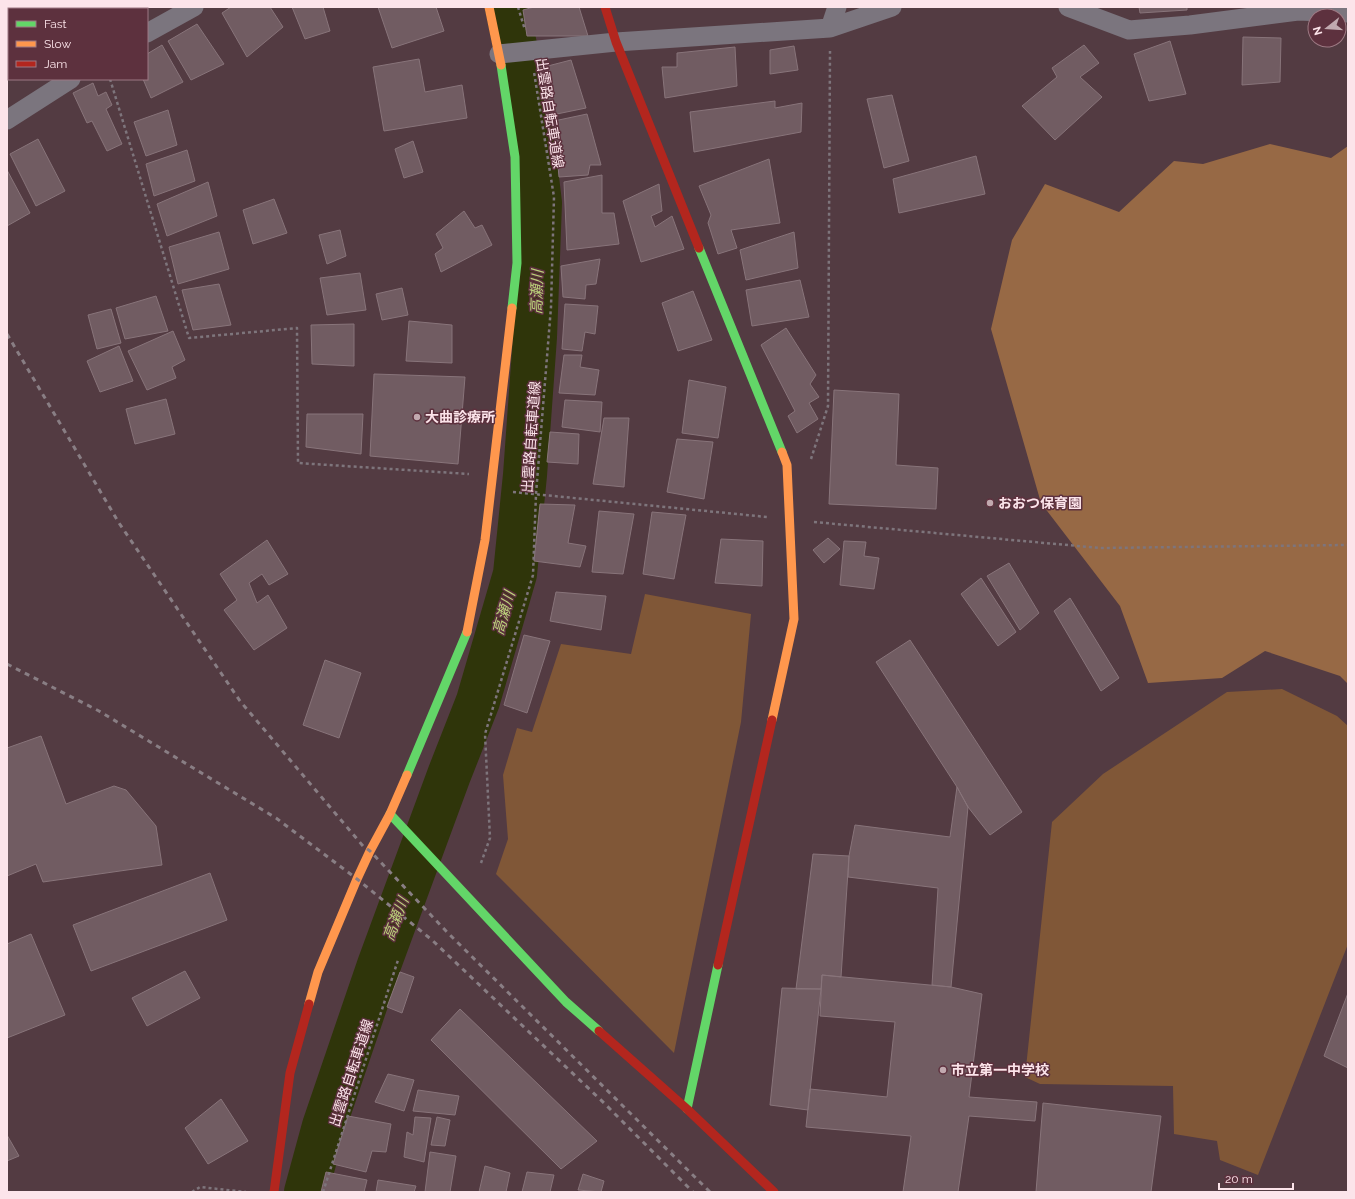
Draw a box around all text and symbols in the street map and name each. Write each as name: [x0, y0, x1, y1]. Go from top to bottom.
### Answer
legend: [8, 8, 148, 80]
north arrow: [1307, 8, 1347, 48]
text: Fast: [44, 17, 67, 31]
text: N: [1310, 25, 1325, 37]
text: Slow: [44, 37, 71, 51]
street label: 出雲路自転車道線: [533, 56, 567, 170]
text: Jam: [44, 57, 67, 71]
water label: 高瀬川: [527, 267, 547, 315]
street label: 出雲路自転車道線: [519, 381, 543, 493]
place label: 大曲診療所: [425, 409, 495, 425]
marker: 大曲診療所: [412, 412, 422, 422]
place label: おおつ保育園: [998, 495, 1082, 511]
marker: おおつ保育園: [985, 498, 995, 508]
water label: 高瀬川: [489, 587, 519, 637]
water label: 高瀬川: [380, 893, 413, 943]
street label: 出雲路自転車道線: [326, 1017, 376, 1129]
place label: 市立第一中学校: [951, 1062, 1049, 1078]
marker: 市立第一中学校: [938, 1065, 948, 1075]
scale bar: [1219, 1165, 1293, 1191]
text: 20 m: [1225, 1172, 1253, 1186]

